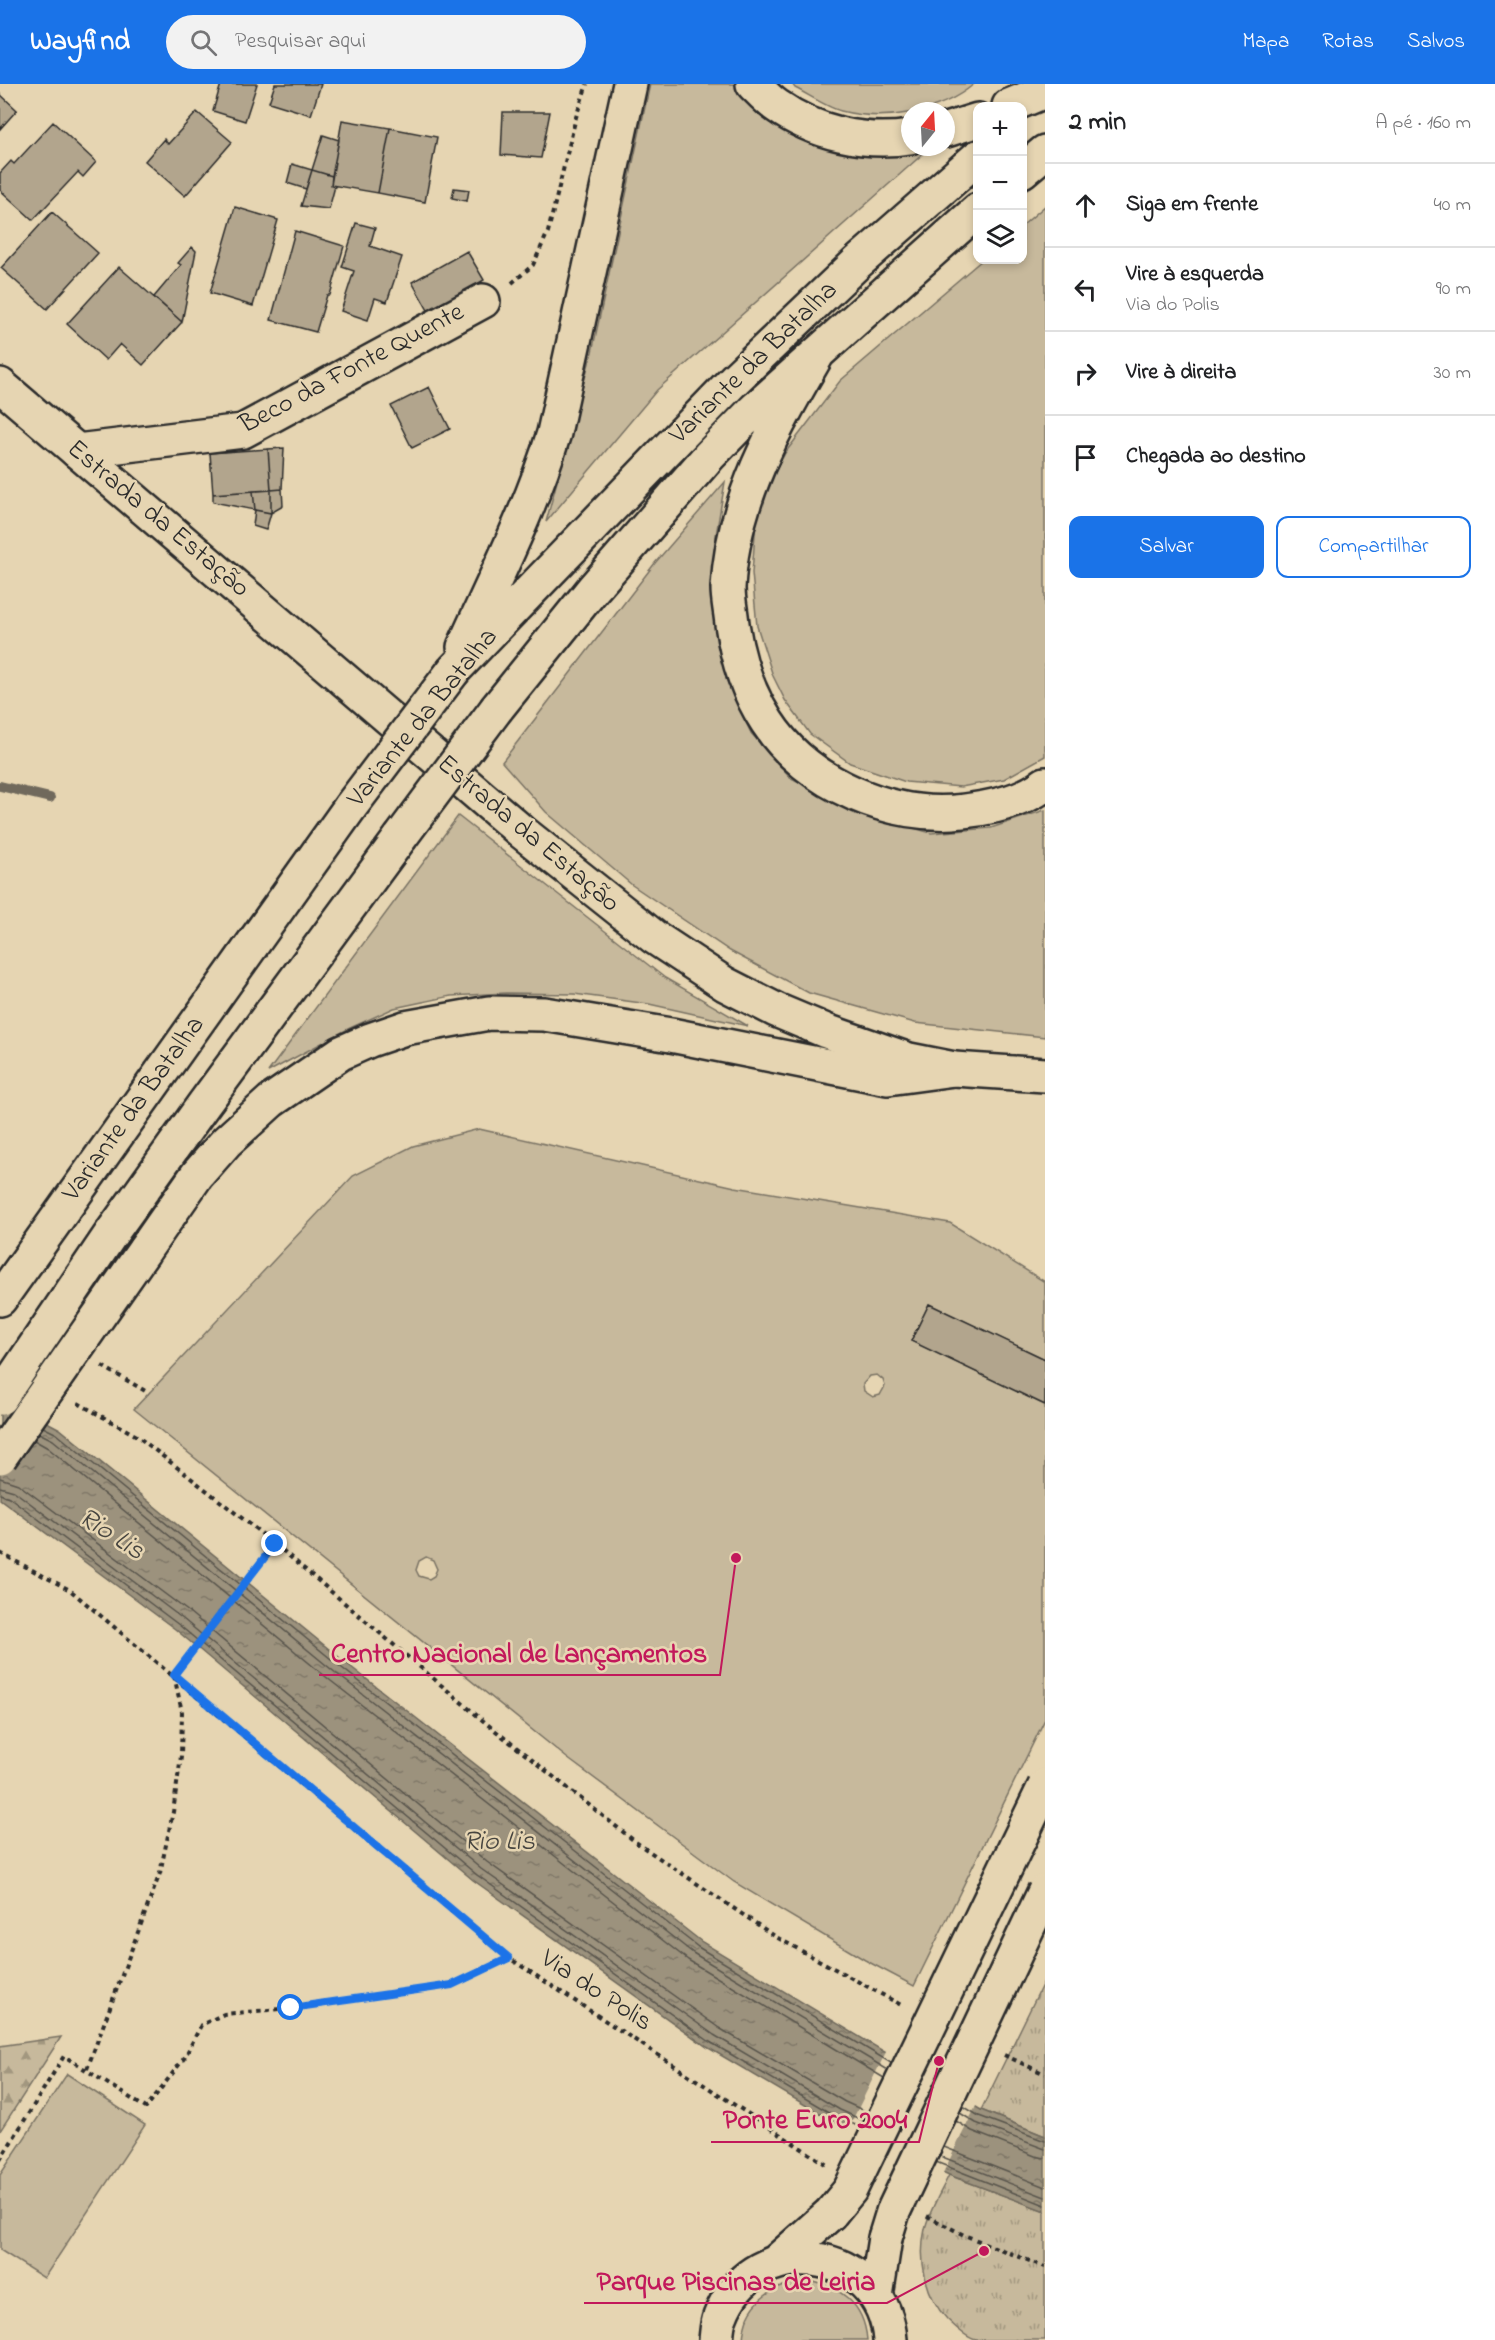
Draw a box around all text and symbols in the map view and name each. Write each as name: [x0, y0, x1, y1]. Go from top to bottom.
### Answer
search box: [166, 15, 586, 69]
text: Wayfind: [30, 22, 130, 63]
icon: search: [187, 26, 220, 59]
text: Pesquisar aqui: [235, 26, 366, 58]
text: Mapa: [1242, 27, 1289, 57]
text: Rotas: [1322, 27, 1374, 57]
text: Salvos: [1407, 27, 1465, 57]
north arrow: [901, 102, 955, 156]
map controls: [973, 102, 1027, 264]
button: +: [973, 102, 1027, 156]
text: 2 min: [1069, 104, 1126, 142]
text: A pé · 160 m: [1375, 109, 1471, 138]
button: −: [973, 156, 1027, 210]
icon: ahead: [1069, 189, 1102, 222]
text: Siga em frente: [1126, 189, 1258, 221]
text: 40 m: [1434, 191, 1471, 220]
button: layers: [973, 210, 1027, 264]
text: Vire à esquerda: [1126, 259, 1264, 291]
street label: Variante da Batalha: [660, 272, 847, 455]
icon: left: [1069, 273, 1102, 306]
text: 90 m: [1436, 275, 1471, 304]
text: Via do Polis: [1126, 291, 1220, 320]
street label: Beco da Fonte Quente: [232, 293, 472, 445]
icon: right: [1069, 357, 1102, 390]
text: Vire à direita: [1126, 357, 1236, 389]
text: 30 m: [1434, 359, 1471, 388]
street label: Estrada da Estação: [58, 431, 258, 607]
icon: arrive: [1069, 441, 1102, 474]
text: Chegada ao destino: [1126, 441, 1306, 473]
button: Salvar: [1069, 516, 1264, 578]
button: Compartilhar: [1276, 516, 1471, 578]
street label: Variante da Batalha: [338, 620, 508, 817]
street label: Estrada da Estação: [428, 746, 628, 922]
street label: Variante da Batalha: [53, 1008, 215, 1211]
water label: Rio Lis: [70, 1498, 153, 1572]
route end: [261, 1530, 287, 1556]
callout: Centro Nacional de Lançamentos: [319, 1629, 720, 1675]
text: Centro Nacional de Lançamentos: [331, 1635, 707, 1676]
water label: Rio Lis: [463, 1822, 536, 1863]
street label: Via do Polis: [531, 1940, 660, 2042]
route start: [277, 1994, 303, 2020]
callout: Ponte Euro 2004: [711, 2096, 919, 2142]
text: Ponte Euro 2004: [723, 2101, 908, 2142]
callout: Parque Piscinas de Leiria: [584, 2257, 887, 2303]
text: Parque Piscinas de Leiria: [597, 2263, 876, 2304]

